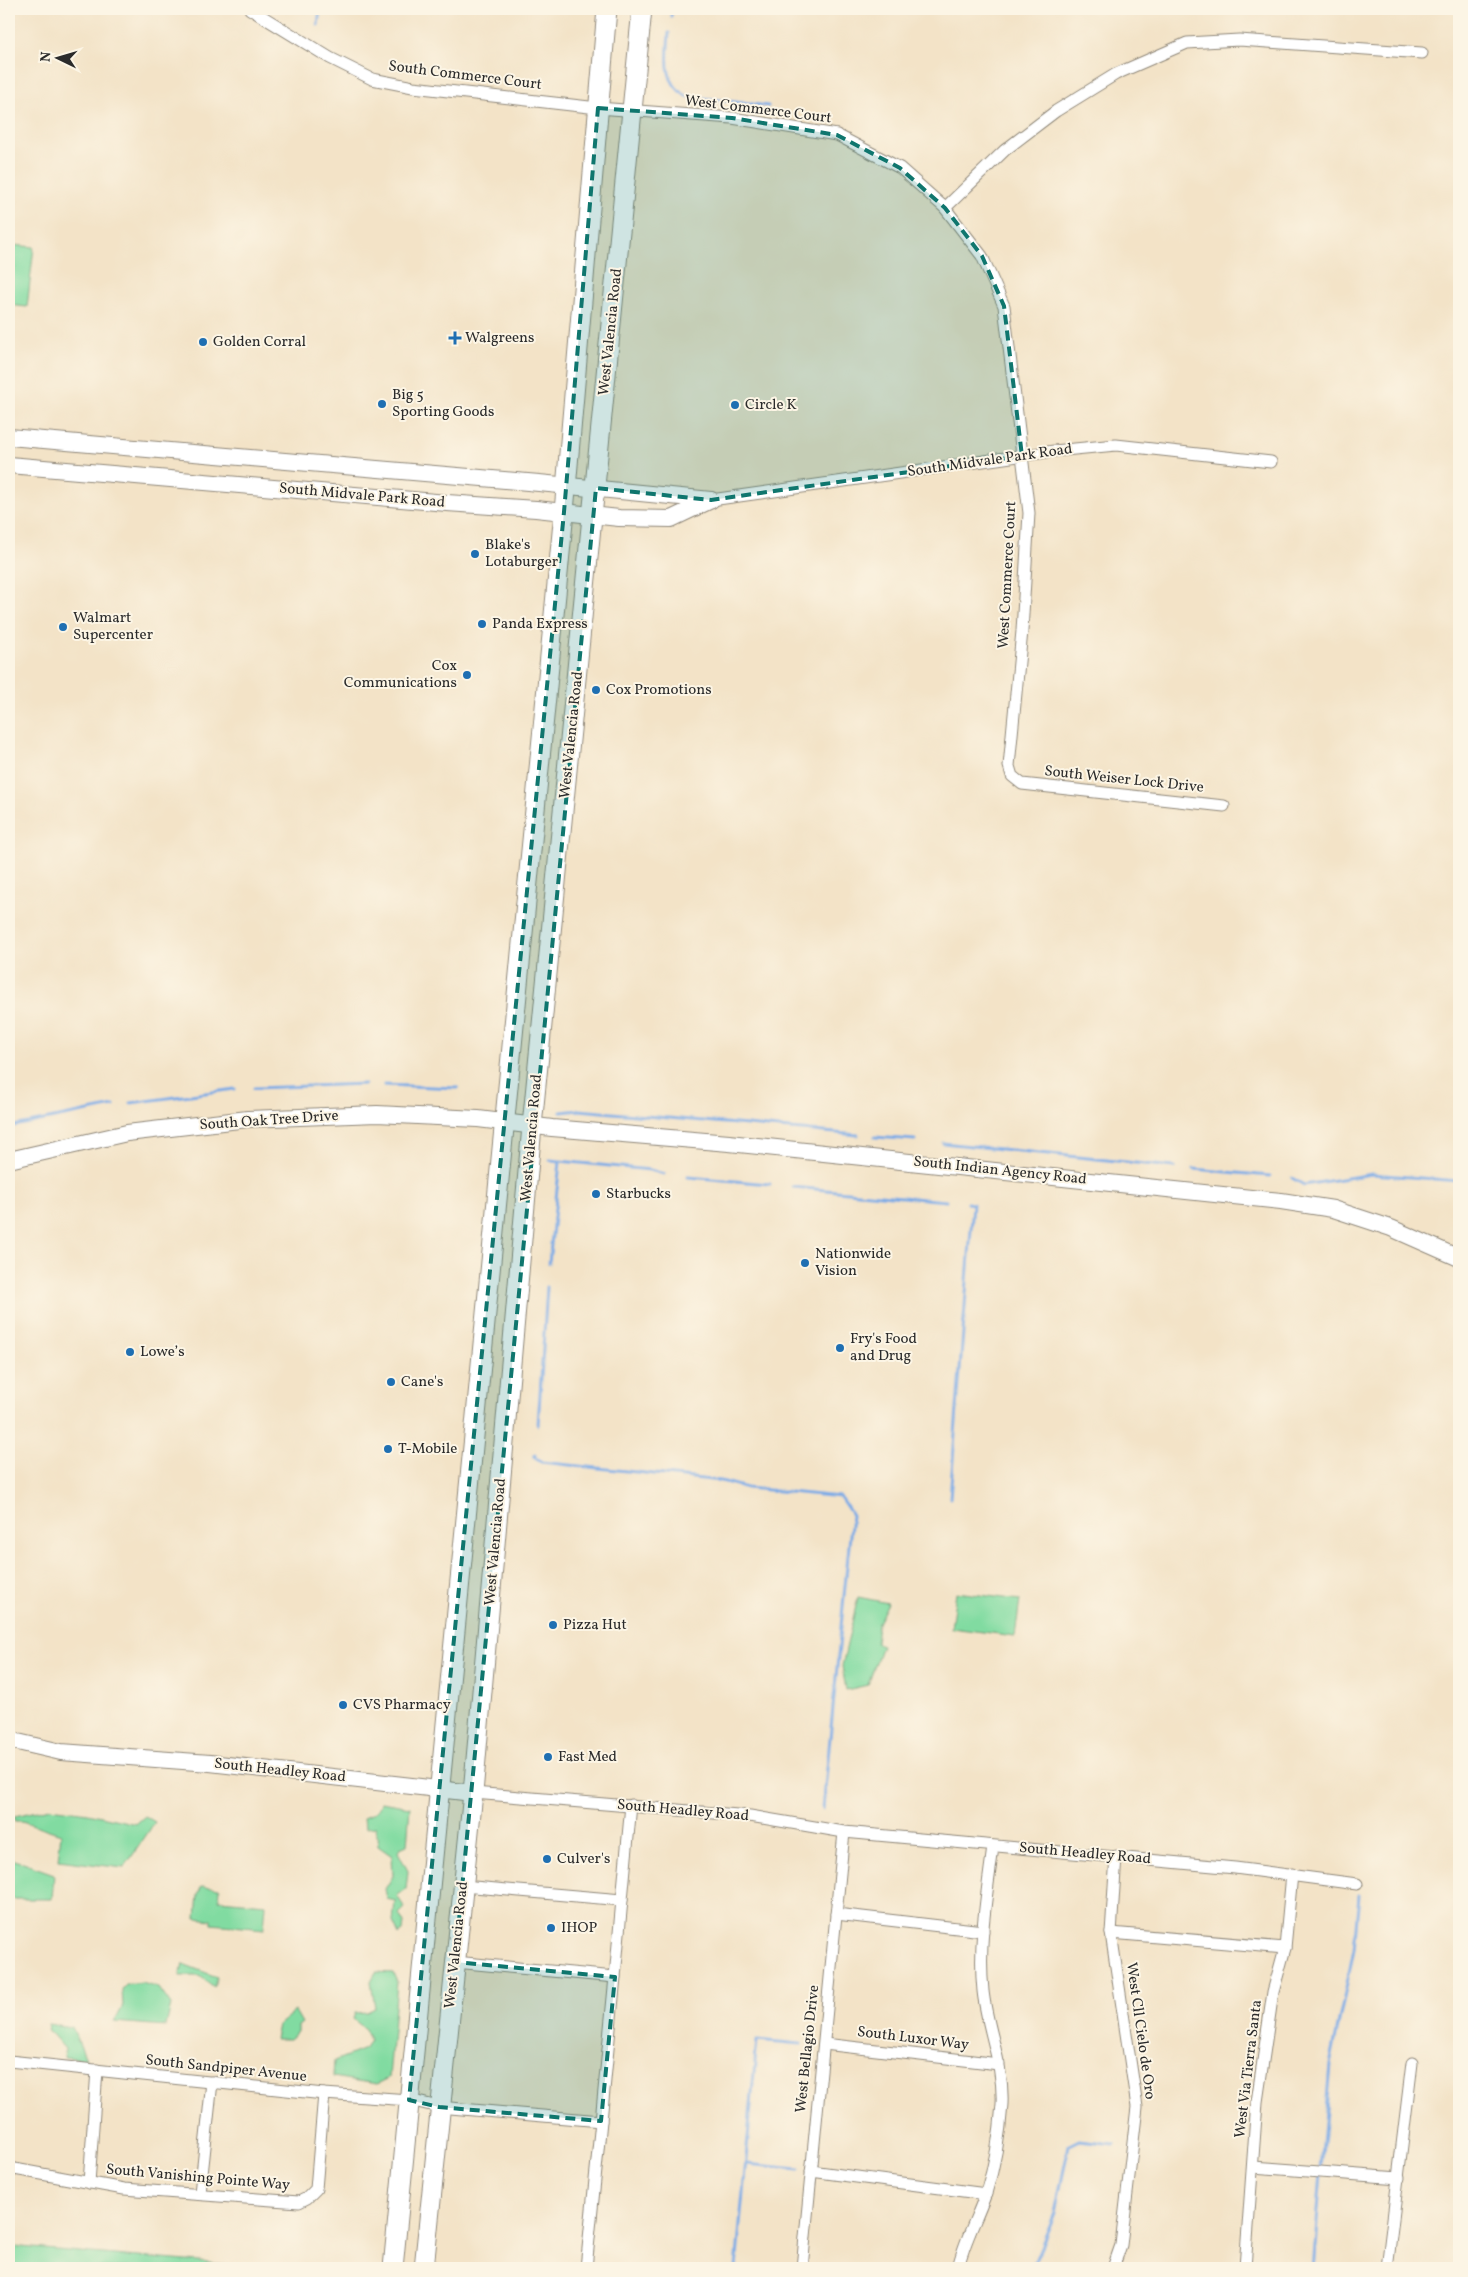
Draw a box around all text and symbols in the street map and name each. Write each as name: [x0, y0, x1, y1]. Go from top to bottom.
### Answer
north arrow: [32, 32, 82, 82]
text: N: [37, 51, 56, 63]
street label: South Commerce Court: [387, 56, 543, 96]
street label: West Commerce Court: [683, 91, 833, 129]
street label: West Valencia Road: [594, 267, 628, 397]
place label: Walgreens: [465, 328, 535, 349]
place label: Golden Corral: [213, 332, 306, 353]
marker: Walgreens: [449, 332, 461, 344]
marker: Golden Corral: [197, 336, 209, 348]
place label: Big 5 Sporting Goods: [392, 385, 494, 423]
place label: Circle K: [745, 395, 797, 416]
marker: Big 5 Sporting Goods: [376, 398, 388, 410]
marker: Circle K: [729, 399, 741, 411]
street label: South Midvale Park Road: [906, 439, 1074, 483]
street label: South Midvale Park Road: [278, 478, 446, 514]
street label: West Commerce Court: [994, 501, 1022, 649]
place label: Blake's Lotaburger: [485, 535, 558, 573]
marker: Blake's Lotaburger: [469, 548, 481, 560]
place label: Walmart Supercenter: [73, 608, 153, 646]
place label: Panda Express: [492, 614, 588, 635]
marker: Panda Express: [476, 618, 488, 630]
marker: Walmart Supercenter: [57, 621, 69, 633]
place label: Cox Communications: [344, 656, 457, 694]
marker: Cox Communications: [461, 669, 473, 681]
street label: West Valencia Road: [555, 670, 589, 800]
place label: Cox Promotions: [606, 680, 712, 701]
marker: Cox Promotions: [590, 684, 602, 696]
street label: South Weiser Lock Drive: [1043, 761, 1205, 799]
street label: West Valencia Road: [516, 1073, 548, 1203]
street label: South Oak Tree Drive: [199, 1106, 339, 1136]
street label: South Indian Agency Road: [912, 1151, 1088, 1191]
place label: Starbucks: [606, 1184, 671, 1205]
marker: Starbucks: [590, 1188, 602, 1200]
place label: Nationwide Vision: [815, 1244, 891, 1282]
marker: Nationwide Vision: [799, 1257, 811, 1269]
place label: Fry's Food and Drug: [850, 1329, 917, 1367]
place label: Lowe’s: [140, 1342, 185, 1363]
marker: Fry's Food and Drug: [834, 1342, 846, 1354]
marker: Lowe’s: [124, 1346, 136, 1358]
place label: Cane's: [401, 1372, 443, 1393]
marker: Cane's: [385, 1376, 397, 1388]
place label: T-Mobile: [398, 1439, 457, 1460]
marker: T-Mobile: [382, 1443, 394, 1455]
street label: West Valencia Road: [480, 1477, 512, 1607]
place label: Pizza Hut: [563, 1615, 627, 1636]
marker: Pizza Hut: [547, 1619, 559, 1631]
place label: CVS Pharmacy: [353, 1695, 451, 1716]
marker: CVS Pharmacy: [337, 1699, 349, 1711]
place label: Fast Med: [558, 1747, 617, 1768]
marker: Fast Med: [542, 1751, 554, 1763]
street label: South Headley Road: [213, 1754, 347, 1788]
street label: South Headley Road: [616, 1795, 750, 1827]
street label: South Headley Road: [1018, 1838, 1152, 1870]
place label: Culver's: [557, 1849, 610, 1870]
marker: Culver's: [541, 1853, 553, 1865]
street label: West Valencia Road: [440, 1880, 474, 2010]
place label: IHOP: [561, 1918, 598, 1939]
marker: IHOP: [545, 1922, 557, 1934]
street label: West Cll Cielo de Oro: [1120, 1961, 1160, 2101]
street label: West Bellagio Drive: [791, 1984, 825, 2114]
street label: West Via Tierra Santa: [1230, 1999, 1268, 2139]
street label: South Luxor Way: [856, 2022, 970, 2056]
street label: South Sandpiper Avenue: [144, 2050, 308, 2088]
street label: South Vanishing Pointe Way: [105, 2159, 291, 2197]

